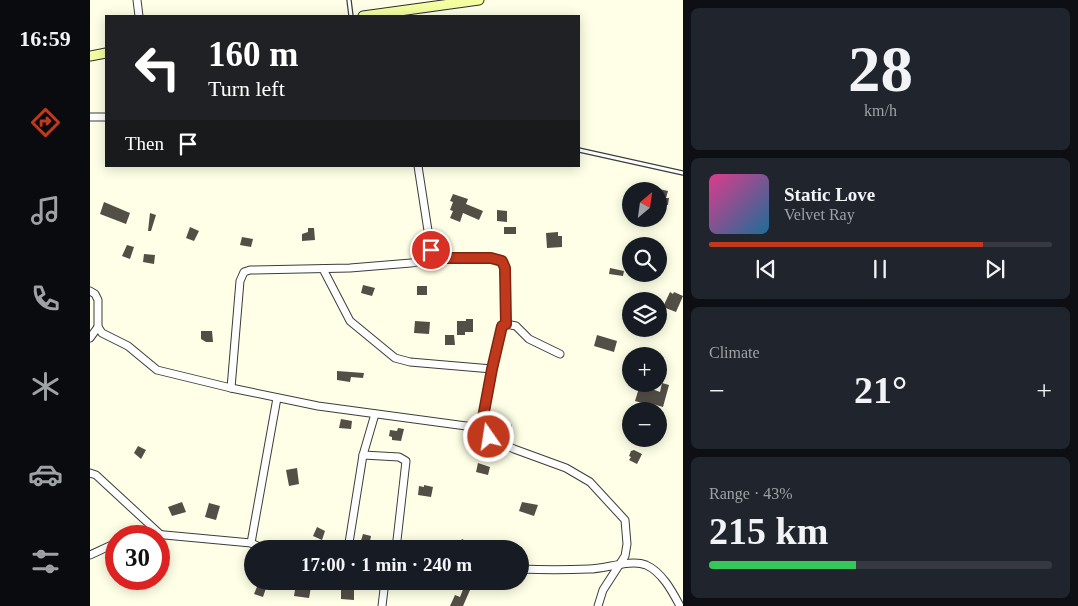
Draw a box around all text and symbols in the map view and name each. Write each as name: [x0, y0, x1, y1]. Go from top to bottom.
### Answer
text: 16:59: [19, 26, 71, 51]
text: 28: [848, 33, 913, 105]
icon: left: [125, 35, 190, 100]
text: 160 m: [208, 35, 298, 74]
text: Turn left: [208, 76, 285, 101]
text: km/h: [864, 102, 897, 119]
icon: directions: [28, 105, 63, 140]
icon: arrive: [174, 130, 202, 158]
text: Then: [125, 133, 164, 154]
north arrow: [622, 182, 668, 228]
map controls: [622, 182, 667, 447]
text: Static Love: [784, 184, 875, 205]
icon: music: [28, 193, 63, 228]
text: Velvet Ray: [784, 206, 855, 223]
pin: [410, 229, 452, 271]
icon: arrive: [417, 236, 445, 264]
button: search: [622, 237, 667, 282]
icon: previous: [752, 255, 780, 283]
icon: pause: [866, 255, 894, 283]
icon: next: [981, 255, 1009, 283]
icon: phone: [28, 281, 63, 316]
button: layers: [622, 292, 667, 337]
text: Climate: [709, 344, 760, 361]
button: +: [622, 347, 667, 392]
icon: climate: [28, 369, 63, 404]
text: 21°: [854, 369, 907, 411]
text: −: [709, 375, 725, 406]
text: +: [1036, 375, 1052, 406]
button: −: [622, 402, 667, 447]
position arrow: [462, 410, 514, 462]
icon: car: [28, 457, 63, 492]
text: Range · 43%: [709, 485, 793, 502]
text: 215 km: [709, 510, 828, 552]
speed limit sign: 30: [105, 525, 170, 590]
icon: filters: [28, 544, 63, 579]
text: 17:00 · 1 min · 240 m: [301, 554, 472, 575]

